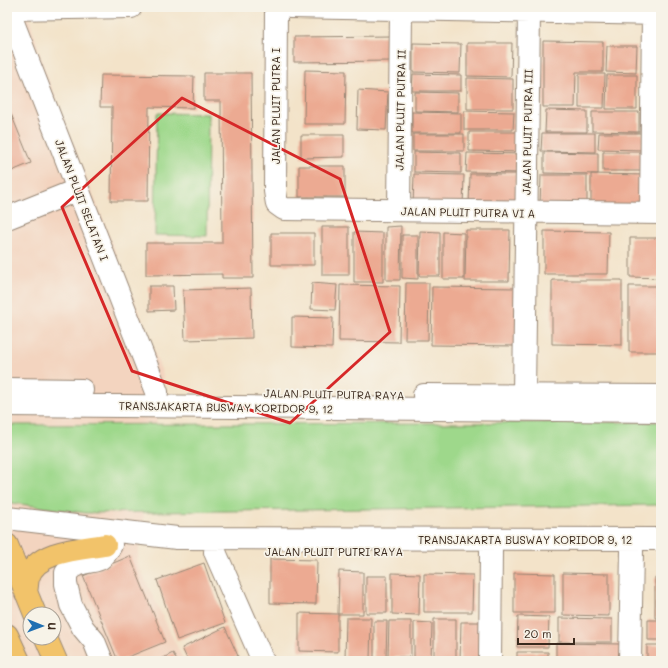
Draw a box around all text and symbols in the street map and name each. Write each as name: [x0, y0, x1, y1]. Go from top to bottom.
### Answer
street label: JALAN PLUIT PUTRA I: [268, 48, 283, 164]
street label: JALAN PLUIT PUTRA II: [391, 49, 409, 171]
street label: JALAN PLUIT PUTRA III: [518, 69, 536, 195]
street label: JALAN PLUIT SELATAN I: [52, 137, 112, 263]
street label: JALAN PLUIT PUTRA VI A: [401, 203, 535, 221]
street label: JALAN PLUIT PUTRA RAYA: [263, 385, 405, 403]
street label: TRANSJAKARTA BUSWAY KORIDOR 9, 12: [119, 398, 333, 416]
street label: TRANSJAKARTA BUSWAY KORIDOR 9, 12: [418, 532, 632, 547]
street label: JALAN PLUIT PUTRI RAYA: [265, 544, 403, 559]
north arrow: [22, 606, 62, 646]
scale bar: [518, 620, 574, 646]
text: U: [45, 622, 60, 630]
text: 20 m: [524, 625, 552, 641]

